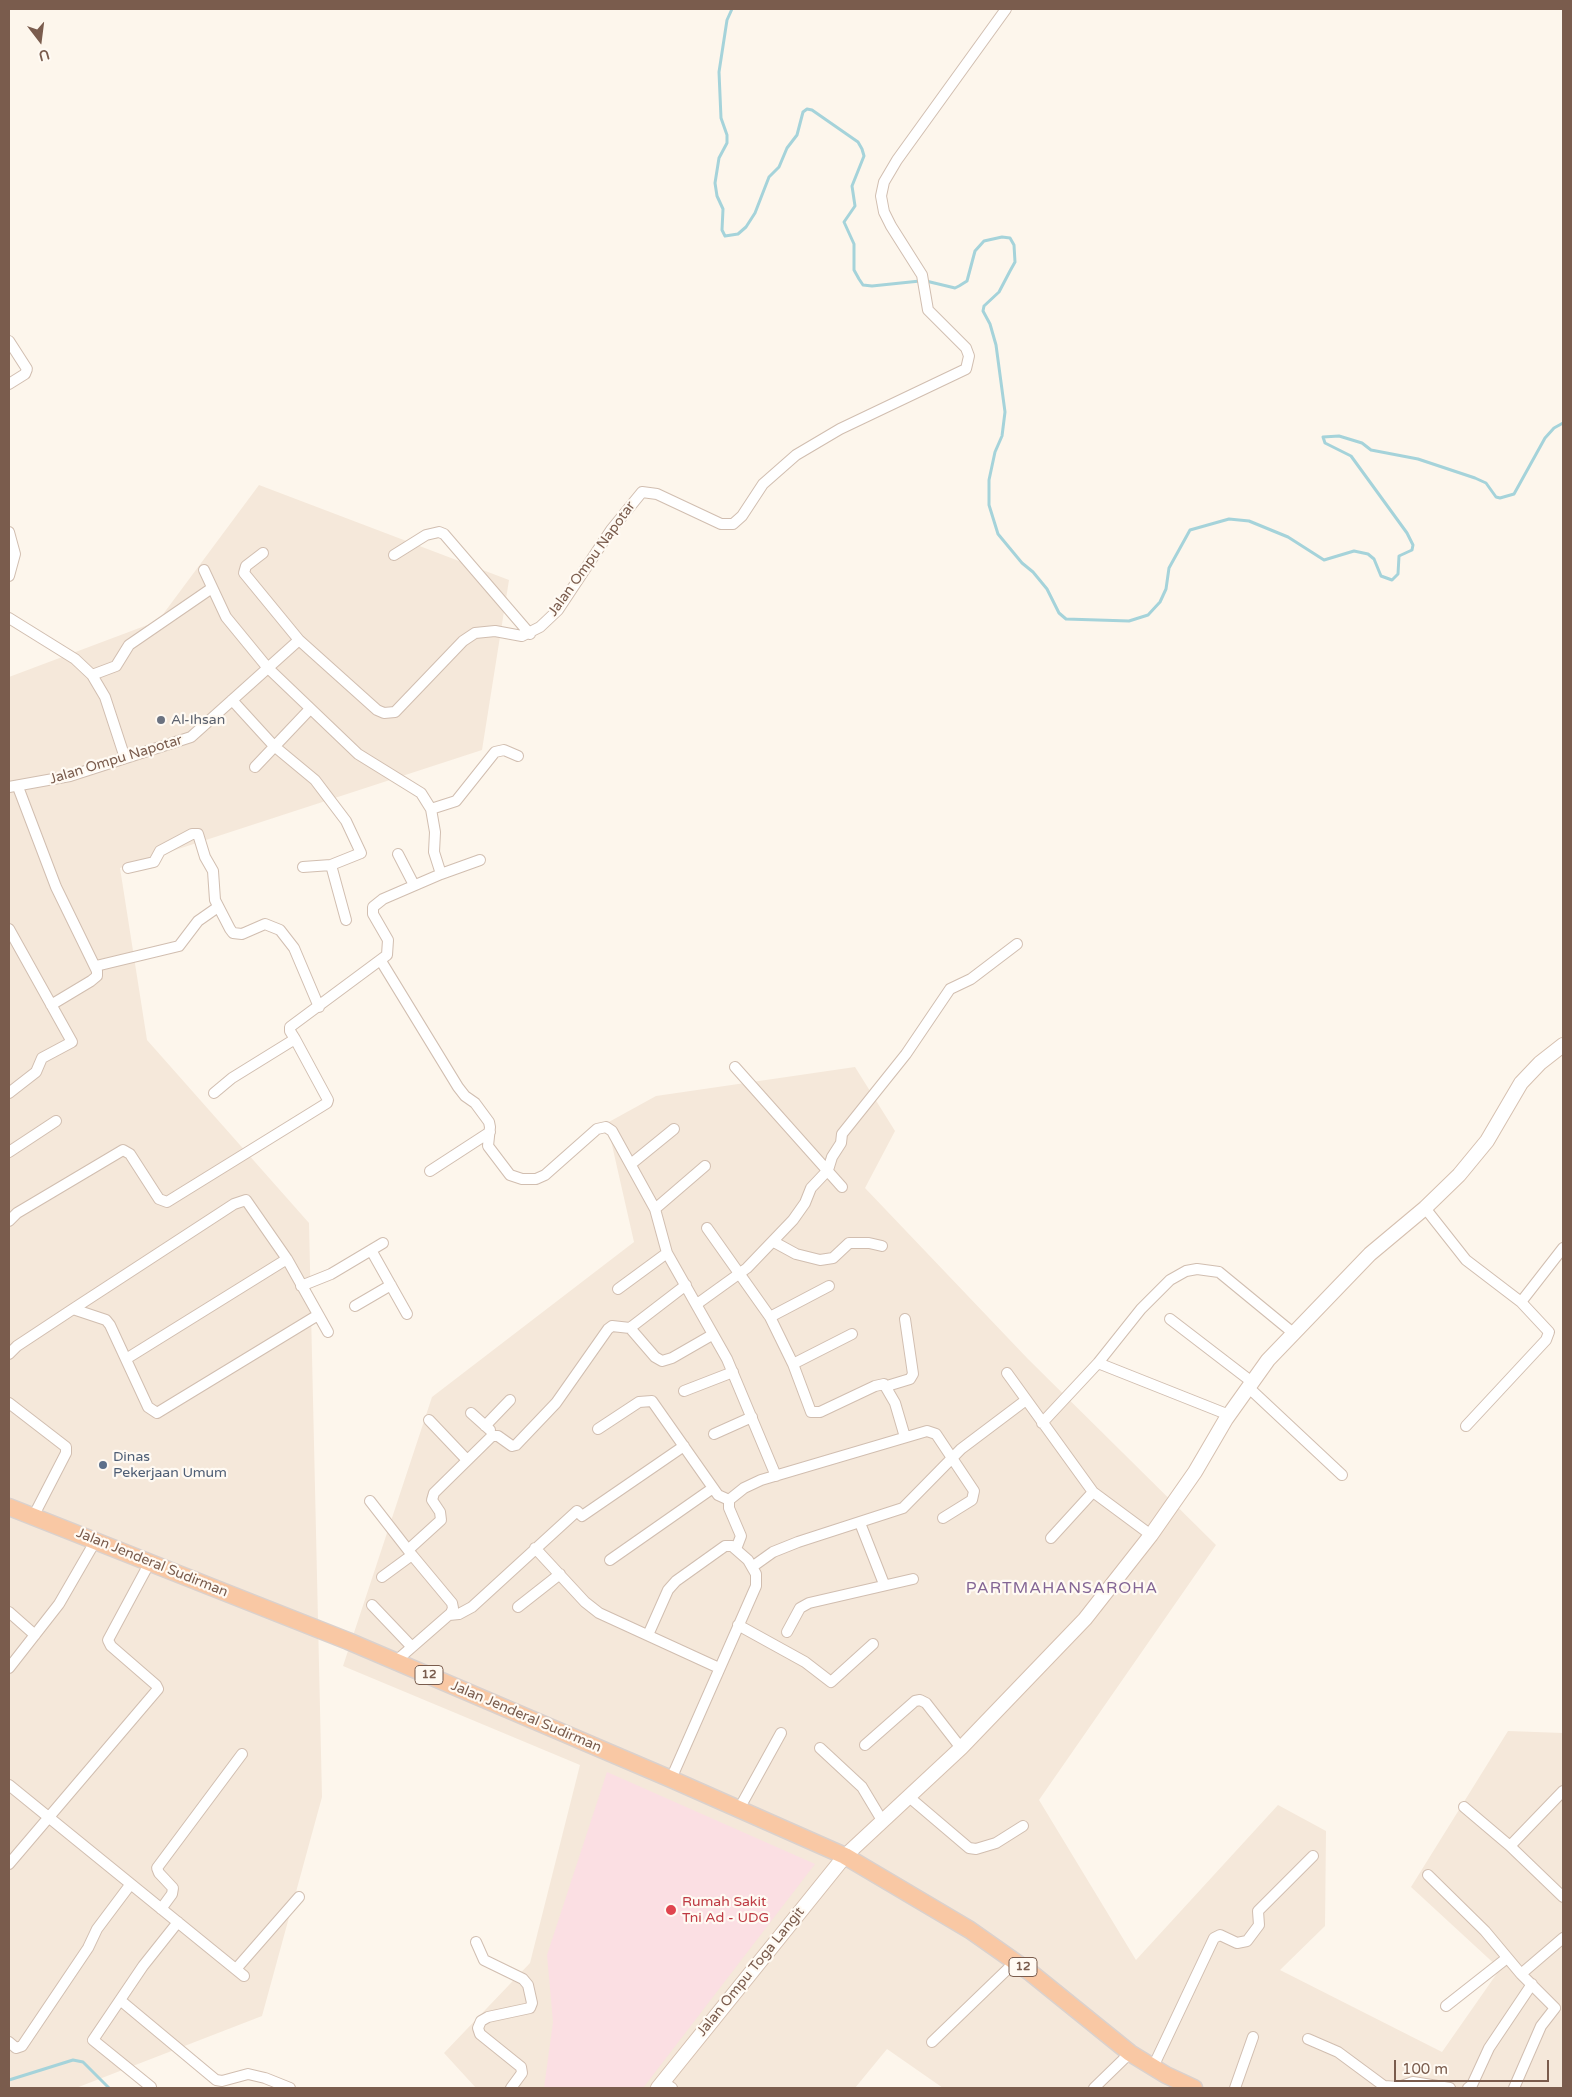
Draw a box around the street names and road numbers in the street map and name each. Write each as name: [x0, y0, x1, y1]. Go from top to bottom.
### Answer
street label: Jalan Ompu Napotar: [545, 498, 639, 620]
street label: Jalan Ompu Napotar: [48, 732, 184, 788]
street label: Jalan Jenderal Sudirman: [74, 1525, 230, 1601]
road number: 12: [415, 1666, 443, 1684]
street label: Jalan Jenderal Sudirman: [448, 1678, 604, 1756]
street label: Jalan Ompu Toga Langit: [694, 1904, 808, 2040]
road number: 12: [1009, 1958, 1037, 1976]

